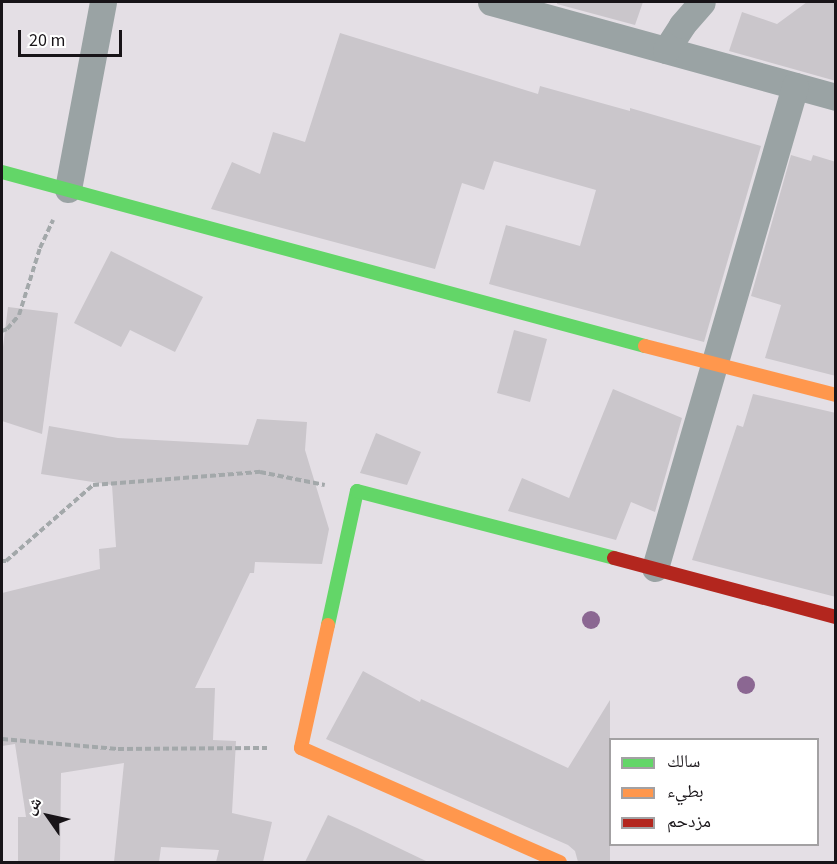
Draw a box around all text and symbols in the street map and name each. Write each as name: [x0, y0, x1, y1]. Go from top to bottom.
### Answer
scale bar: [21, 18, 124, 56]
text: 20 m: [29, 28, 65, 53]
legend: [609, 738, 819, 846]
text: سالك: [667, 749, 700, 774]
text: بطيء: [667, 779, 704, 804]
north arrow: [18, 786, 78, 846]
text: ش: [19, 793, 47, 819]
text: مزدحم: [667, 809, 711, 834]

